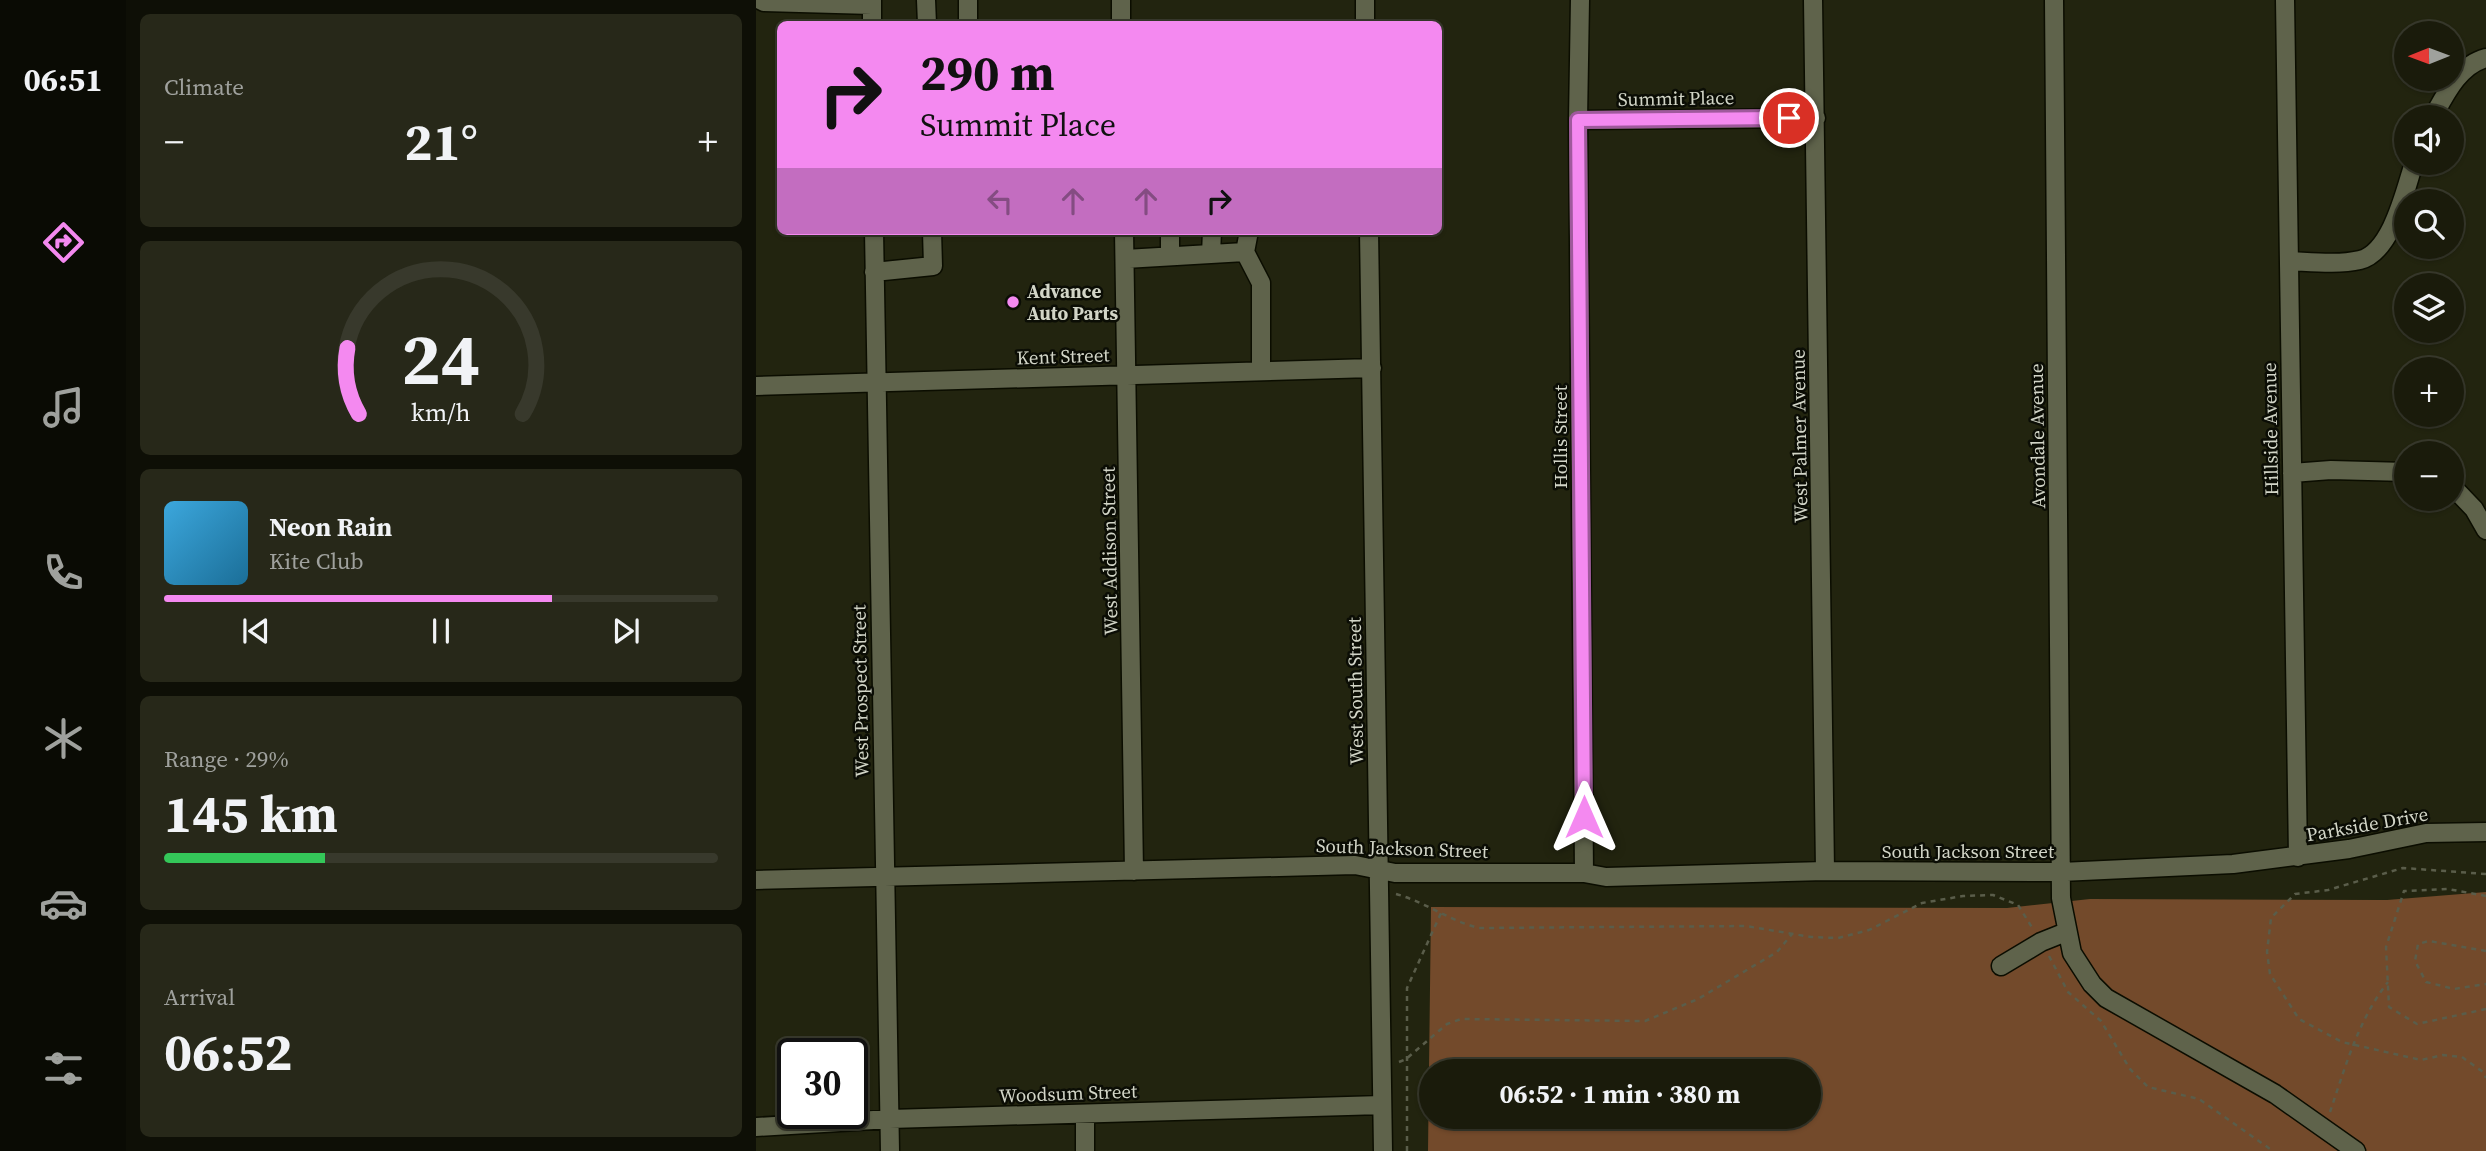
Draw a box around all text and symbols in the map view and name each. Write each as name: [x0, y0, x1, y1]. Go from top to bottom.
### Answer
north arrow: [2394, 21, 2464, 91]
map controls: [2394, 21, 2464, 511]
text: 290 m: [920, 39, 1055, 106]
icon: right: [805, 49, 896, 140]
text: 06:51: [24, 58, 102, 102]
text: Climate: [164, 71, 244, 103]
street label: Summit Place: [1618, 84, 1734, 112]
pin: [1759, 88, 1819, 148]
icon: arrive: [1770, 99, 1808, 137]
text: Summit Place: [920, 103, 1116, 147]
button: sound: [2394, 105, 2464, 175]
text: 21°: [404, 106, 478, 177]
text: −: [164, 116, 184, 168]
text: +: [698, 116, 718, 168]
icon: left: [981, 182, 1019, 220]
icon: ahead: [1054, 182, 1092, 220]
icon: ahead: [1127, 182, 1165, 220]
icon: right: [1200, 182, 1238, 220]
button: search: [2394, 189, 2464, 259]
icon: directions: [39, 218, 88, 267]
button: layers: [2394, 273, 2464, 343]
place label: Advance Auto Parts: [1027, 278, 1119, 326]
marker: Advance Auto Parts: [1005, 294, 1021, 310]
text: 24: [402, 310, 480, 409]
street label: Kent Street: [1016, 341, 1111, 371]
street label: West Palmer Avenue: [1784, 349, 1814, 523]
button: +: [2394, 357, 2464, 427]
street label: Hillside Avenue: [2256, 362, 2284, 496]
street label: Avondale Avenue: [2023, 363, 2051, 509]
icon: music: [39, 383, 88, 432]
street label: Hollis Street: [1547, 384, 1573, 489]
text: km/h: [411, 395, 471, 429]
button: −: [2394, 441, 2464, 511]
street label: West Addison Street: [1095, 466, 1123, 636]
text: Neon Rain: [269, 509, 392, 545]
text: Kite Club: [269, 545, 364, 577]
icon: phone: [39, 548, 88, 597]
street label: West Prospect Street: [845, 604, 875, 777]
icon: previous: [237, 612, 275, 650]
icon: pause: [422, 612, 460, 650]
icon: next: [607, 612, 645, 650]
street label: West South Street: [1341, 616, 1369, 765]
icon: climate: [39, 714, 88, 763]
text: Range · 29%: [164, 743, 289, 775]
text: 145 km: [164, 778, 338, 849]
position arrow: [1547, 780, 1621, 854]
street label: Parkside Drive: [2304, 800, 2430, 848]
street label: South Jackson Street: [1315, 832, 1489, 864]
street label: South Jackson Street: [1882, 838, 2055, 864]
icon: car: [39, 879, 88, 928]
text: Arrival: [164, 981, 235, 1013]
text: 06:52: [164, 1016, 292, 1087]
speed limit sign: 30: [777, 1038, 868, 1129]
icon: filters: [39, 1044, 88, 1093]
text: 06:52 · 1 min · 380 m: [1500, 1076, 1740, 1112]
street label: Woodsum Street: [998, 1078, 1139, 1108]

